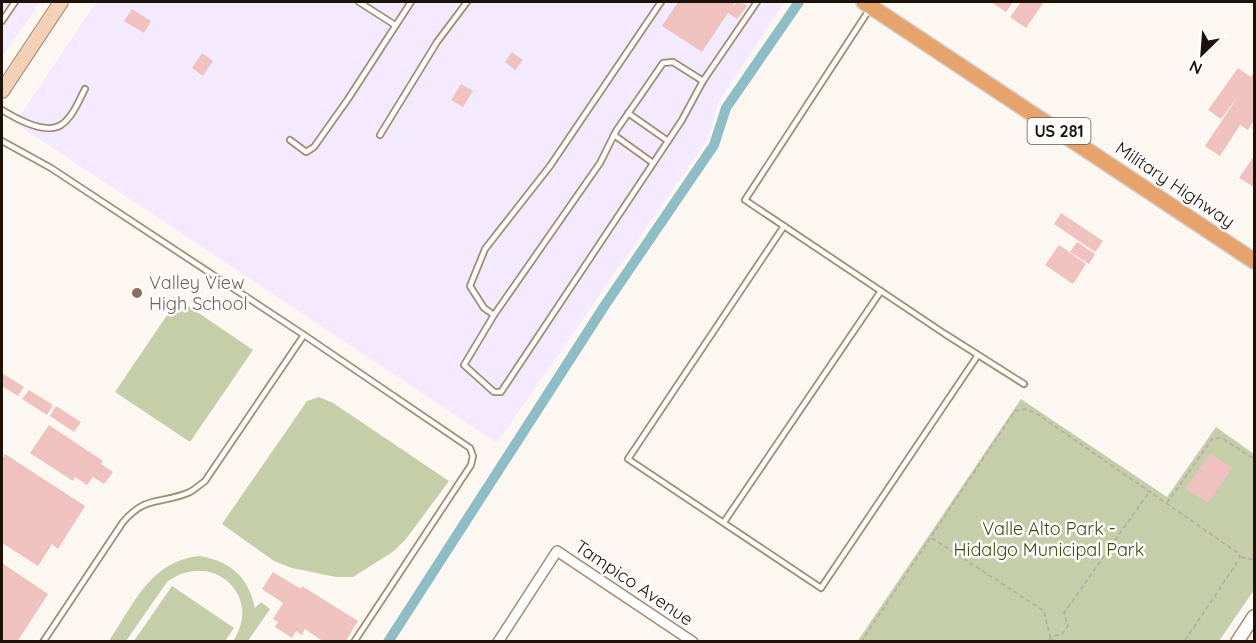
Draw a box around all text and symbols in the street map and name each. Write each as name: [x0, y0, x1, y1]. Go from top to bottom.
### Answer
north arrow: [1172, 24, 1232, 84]
text: N: [1186, 56, 1205, 79]
road number: US 281: [1028, 118, 1090, 144]
street label: Military Highway: [1111, 136, 1239, 233]
place label: Valley View High School: [149, 271, 248, 315]
marker: Valley View High School: [130, 286, 144, 300]
park label: Valle Alto Park - Hidalgo Municipal Park: [954, 517, 1144, 561]
street label: Tampico Avenue: [571, 535, 698, 631]

